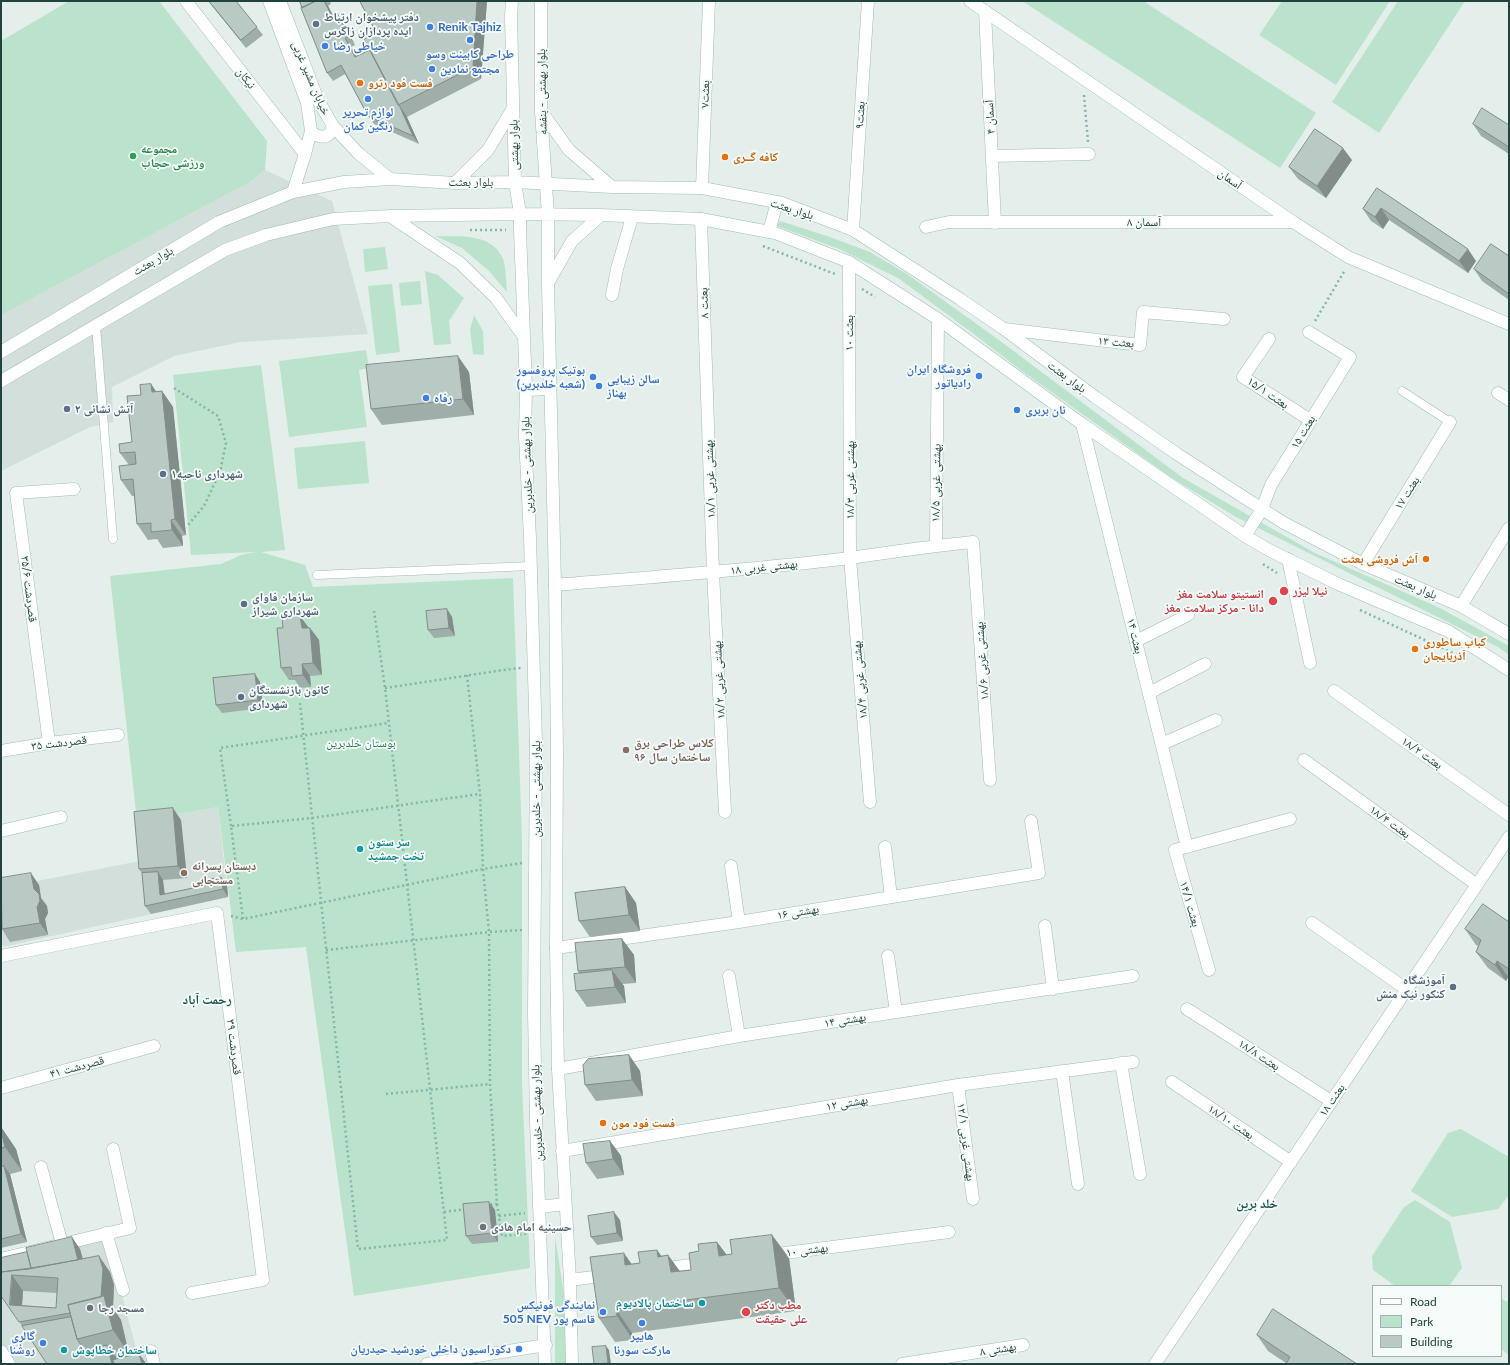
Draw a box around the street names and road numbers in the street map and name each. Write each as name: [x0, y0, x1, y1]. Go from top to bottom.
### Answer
street label: خیابان مشیر غربی: [289, 39, 333, 117]
street label: بلوار بهشتی - بنفشه: [534, 49, 550, 135]
street label: نیکان: [233, 64, 259, 92]
street label: بعثت۷: [697, 80, 713, 108]
street label: ۴ آسمان: [982, 100, 998, 134]
street label: بعثت۹: [852, 101, 868, 129]
street label: بلوار بهشتی: [506, 119, 522, 171]
street label: آسمان: [1215, 166, 1245, 192]
street label: بلوار بعثت: [449, 175, 493, 189]
street label: بلوار بعثت: [768, 195, 816, 223]
street label: ۸ آسمان: [1127, 215, 1161, 229]
street label: بلوار بعثت: [130, 243, 176, 279]
street label: ۸ بعثت: [696, 287, 712, 319]
street label: ۱۰ بعثت: [842, 315, 856, 351]
street label: ۱۳ بعثت: [1097, 333, 1135, 351]
street label: بلوار بعثت: [1045, 358, 1089, 396]
street label: ۱۵/۱ بعثت: [1244, 374, 1292, 412]
street label: بعثت ۱۵: [1287, 413, 1319, 451]
street label: بلوار بهشتی - خلدبرین: [518, 416, 536, 514]
street label: بهشتی غربی ۱۸/۱: [701, 439, 719, 519]
street label: بهشتی غربی ۱۸/۳: [843, 441, 857, 519]
street label: بهشتی غربی ۱۸/۵: [928, 444, 944, 522]
street label: بعثت ۱۷: [1391, 474, 1423, 512]
street label: قصردشت ۳۵/۶: [18, 555, 40, 623]
street label: بهشتی غربی ۱۸: [730, 556, 798, 578]
street label: بلوار بعثت: [1393, 572, 1439, 602]
street label: بعثت ۱۴: [1124, 617, 1146, 655]
street label: بهشتی غربی ۱۸/۶: [972, 621, 992, 701]
street label: بهشتی غربی ۱۸/۲: [710, 640, 728, 720]
street label: بهشتی غربی ۱۸/۴: [849, 640, 871, 720]
street label: قصردشت ۳۵: [30, 732, 88, 754]
street label: ۱۸/۲ بعثت: [1399, 734, 1445, 772]
street label: بلوار بهشتی - خلدبرین: [529, 741, 543, 837]
street label: ۱۸/۴ بعثت: [1367, 802, 1413, 842]
street label: ۱۴/۱ بعثت: [1177, 879, 1203, 929]
street label: ۱۶ بهشتی: [776, 902, 820, 922]
street label: ۱۴ بهشتی: [823, 1010, 867, 1030]
street label: قصردشت ۳۹: [223, 1018, 245, 1076]
street label: ۱۸/۸ بعثت: [1235, 1036, 1283, 1074]
street label: قصردشت ۴۱: [48, 1053, 106, 1081]
street label: بلوار بهشتی - خلدبرین: [528, 1064, 546, 1162]
street label: بعثت ۱۸: [1316, 1081, 1348, 1119]
street label: ۱۲ بهشتی: [825, 1092, 869, 1114]
street label: ۱۸/۱۰ بعثت: [1205, 1101, 1257, 1143]
street label: ۱۲/۱ بهشتی غربی: [954, 1102, 978, 1182]
street label: ۱۰ بهشتی: [785, 1240, 829, 1260]
street label: ۸ بهشتی: [979, 1339, 1017, 1359]

